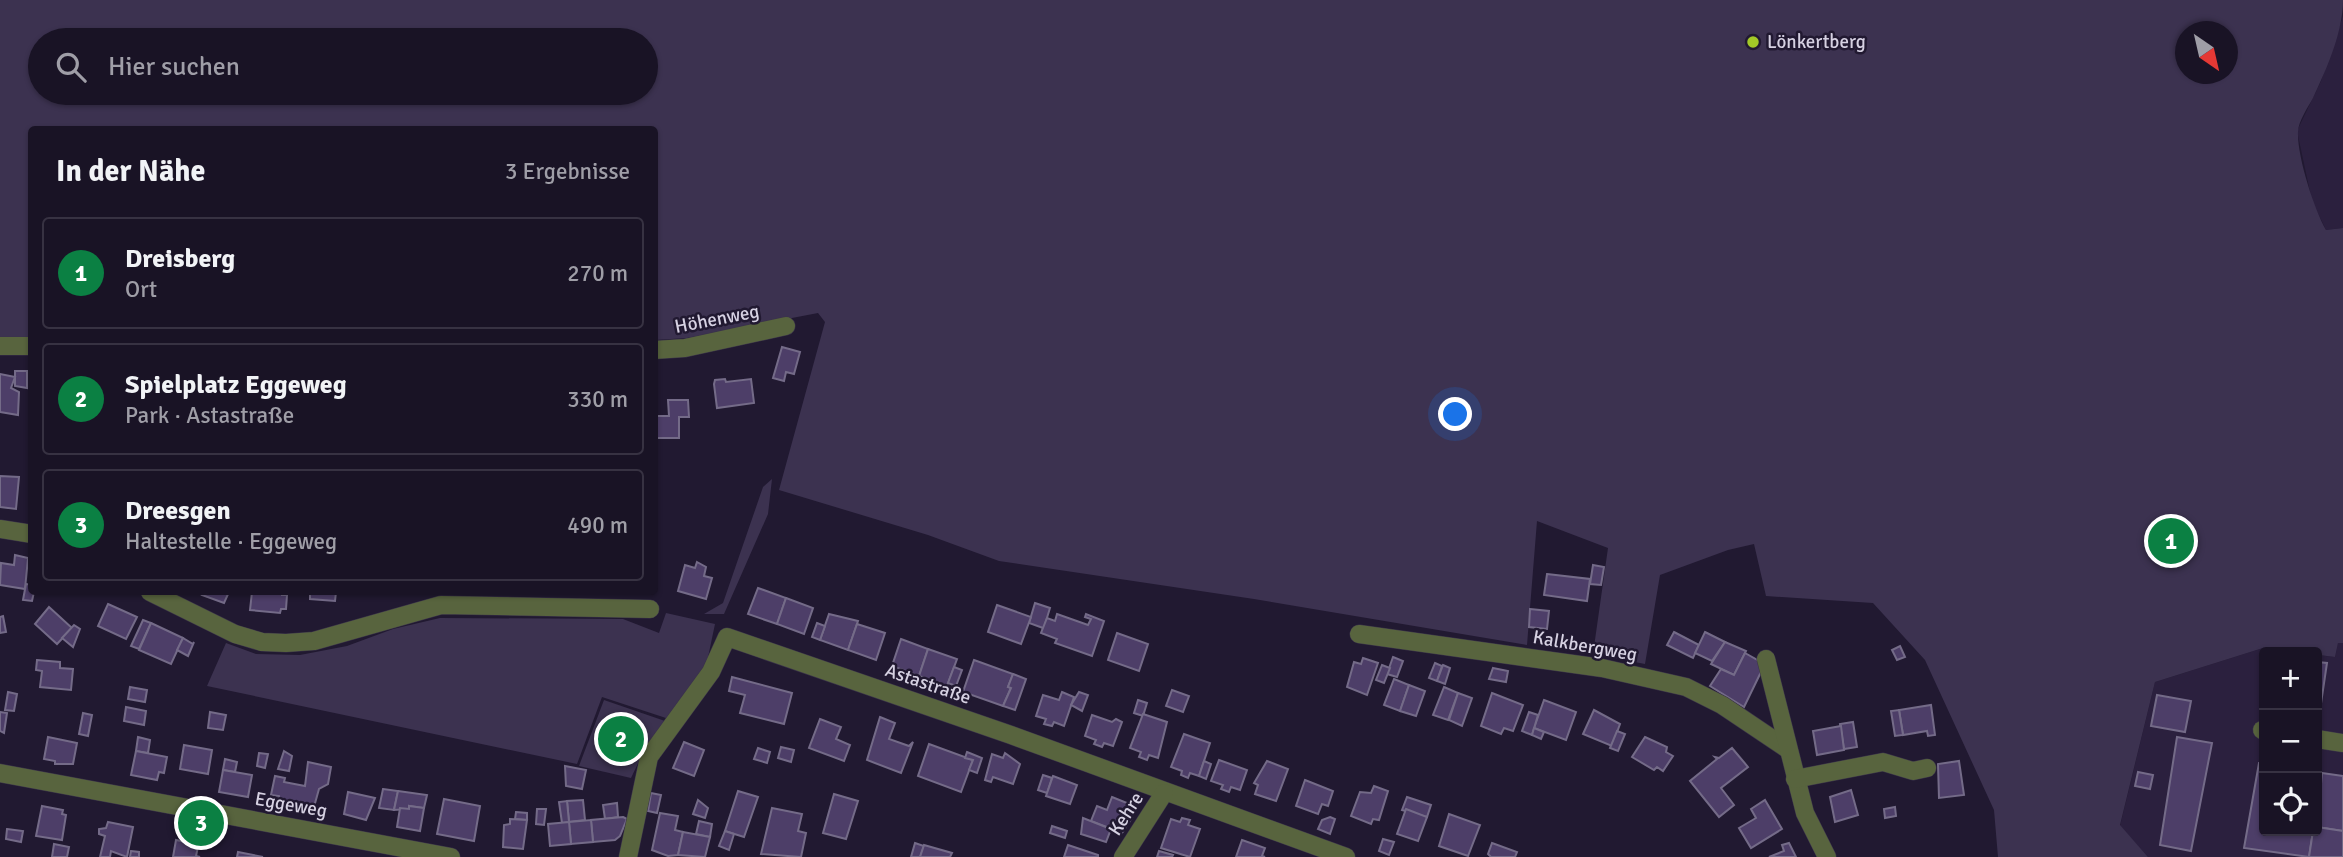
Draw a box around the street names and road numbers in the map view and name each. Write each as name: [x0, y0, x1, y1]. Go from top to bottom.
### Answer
street label: Höhenweg: [673, 299, 761, 339]
street label: Kalkbergweg: [1531, 625, 1639, 667]
street label: Astastraße: [882, 658, 974, 710]
street label: Eggeweg: [253, 787, 329, 823]
street label: Kehre: [1103, 788, 1149, 840]

